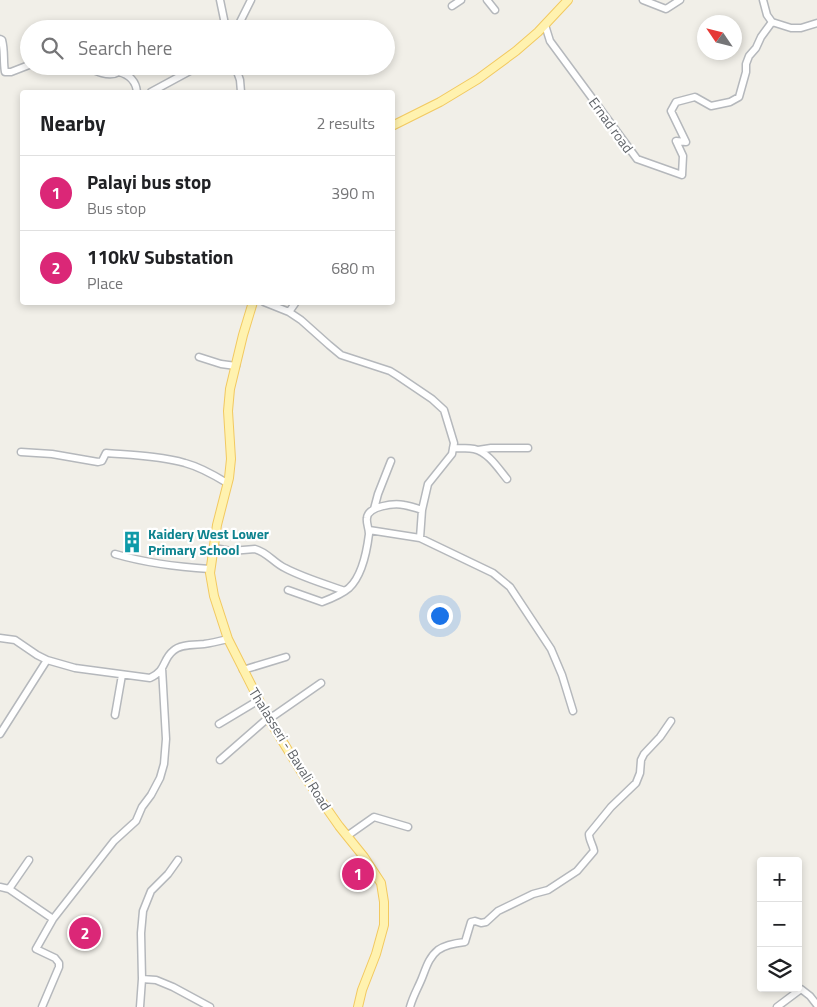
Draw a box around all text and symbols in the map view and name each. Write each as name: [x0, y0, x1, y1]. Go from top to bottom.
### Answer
north arrow: [697, 15, 742, 60]
search box: [20, 20, 395, 75]
text: Search here: [78, 33, 172, 62]
icon: search: [38, 34, 66, 62]
street label: Ernad road: [584, 93, 639, 157]
text: Nearby: [40, 107, 105, 139]
text: 2 results: [316, 111, 375, 135]
text: Palayi bus stop: [87, 167, 211, 196]
text: 1: [52, 181, 60, 205]
text: 390 m: [331, 181, 375, 205]
text: Bus stop: [87, 196, 146, 220]
text: 110kV Substation: [87, 242, 233, 271]
text: 2: [52, 256, 60, 280]
text: 680 m: [331, 256, 375, 280]
text: Place: [87, 271, 123, 295]
place label: Kaidery West Lower Primary School: [148, 523, 269, 560]
building icon: Kaidery West Lower Primary School: [119, 529, 145, 555]
your location: [427, 603, 453, 629]
street label: Thalasseri - Bavali Road: [244, 683, 337, 814]
pin: 1: [342, 855, 374, 893]
map controls: [757, 857, 802, 992]
button: +: [757, 857, 802, 902]
button: −: [757, 902, 802, 947]
pin: 2: [69, 914, 101, 952]
button: layers: [757, 947, 802, 992]

